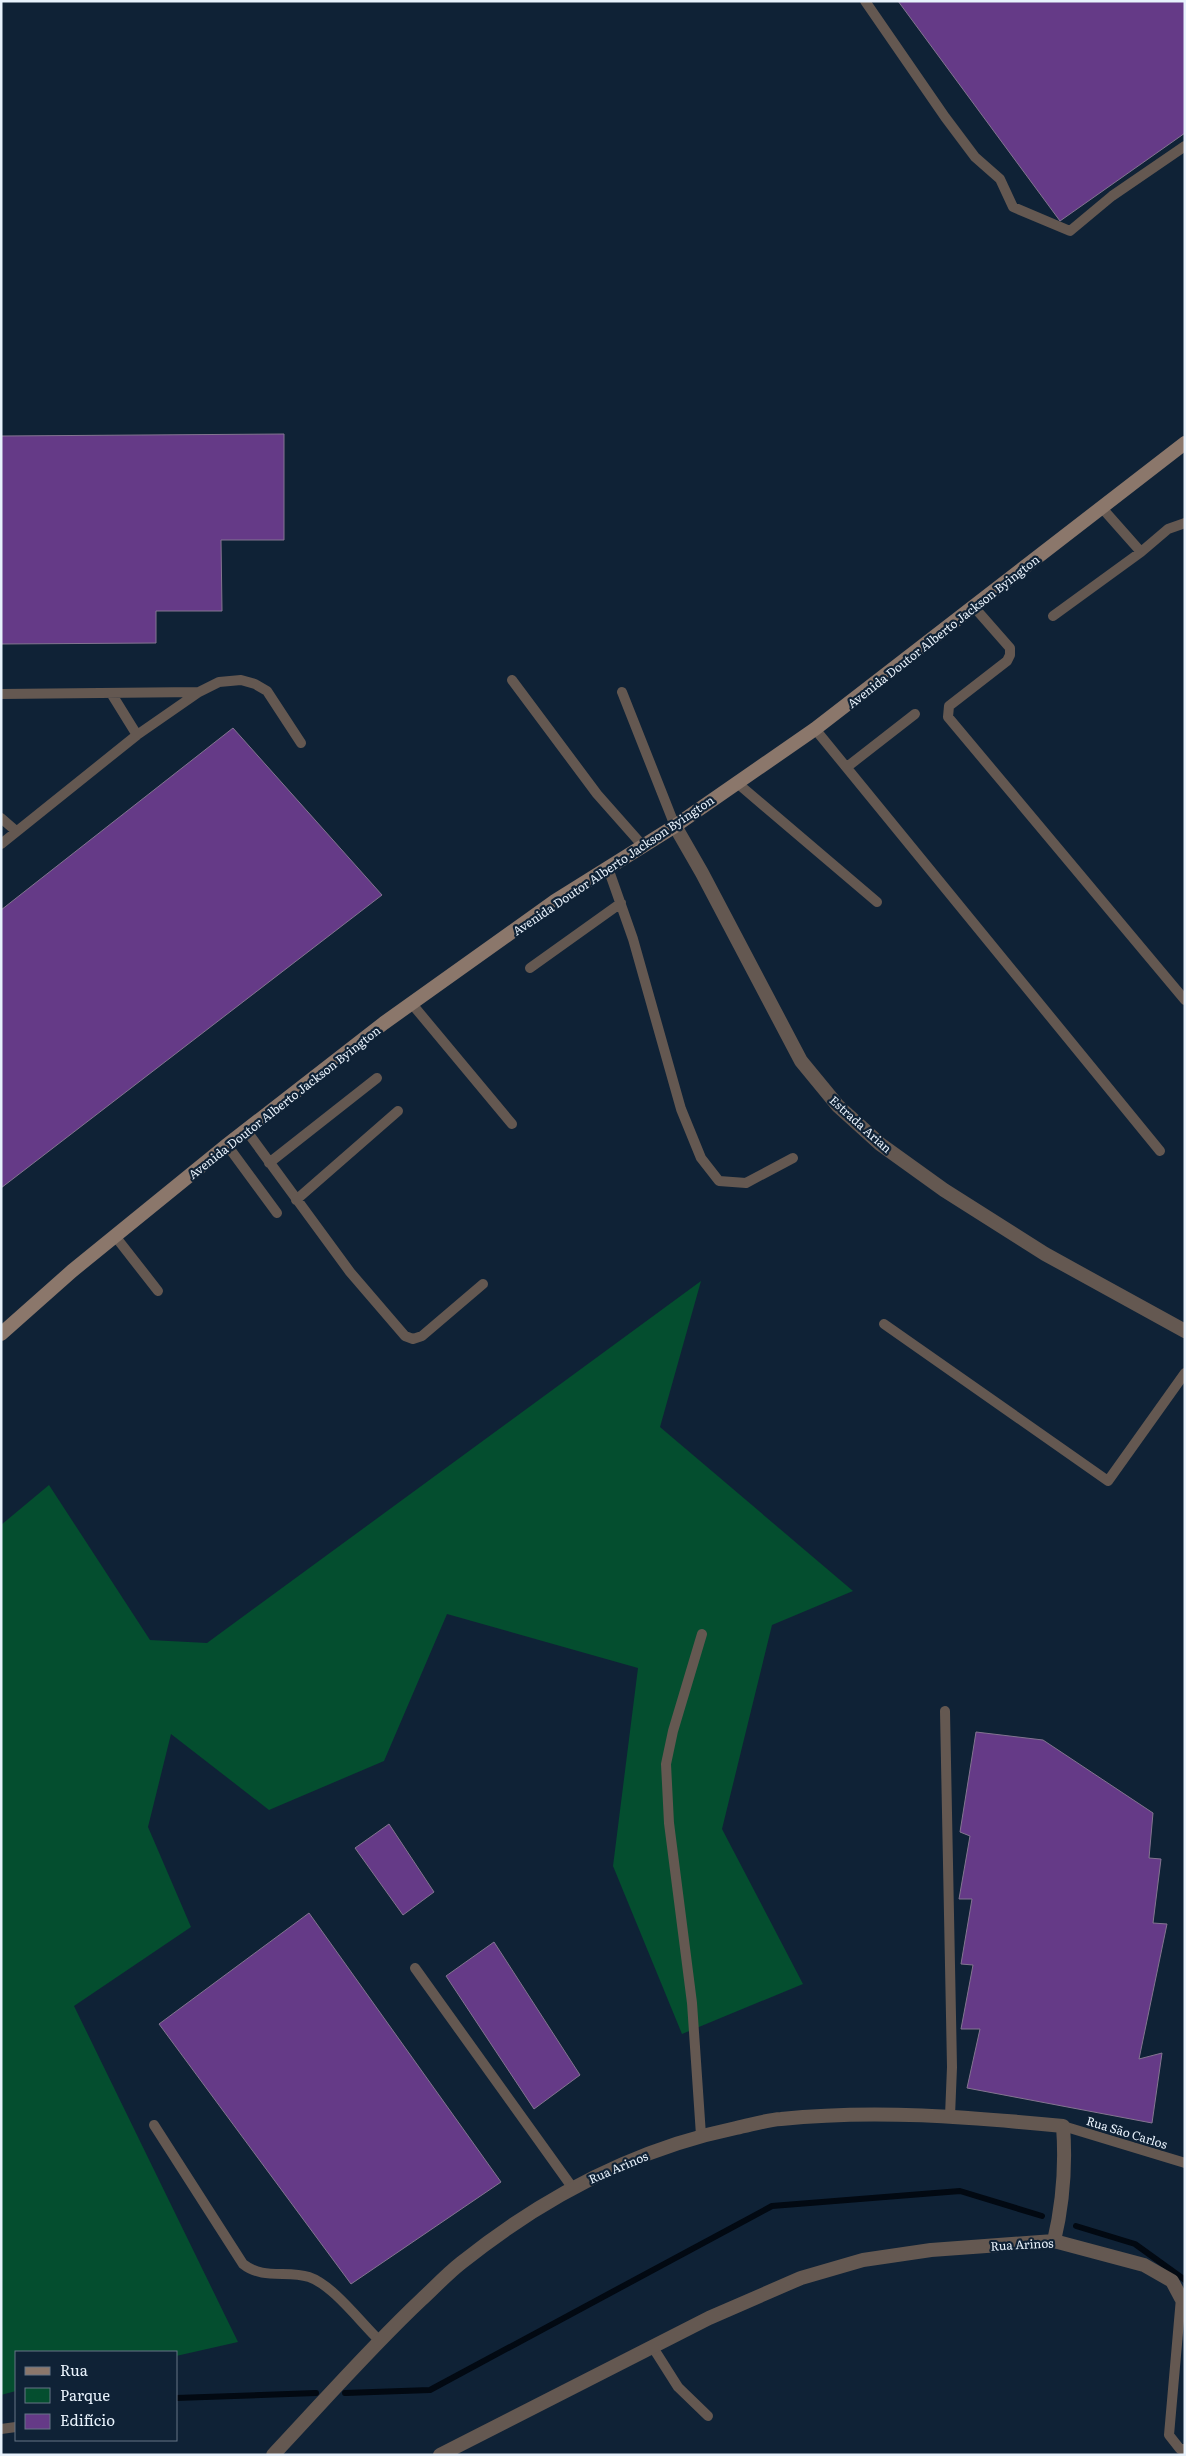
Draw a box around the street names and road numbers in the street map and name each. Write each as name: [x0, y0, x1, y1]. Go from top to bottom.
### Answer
street label: Avenida Doutor Alberto Jackson Byington: [843, 550, 1043, 712]
street label: Avenida Doutor Alberto Jackson Byington: [509, 791, 717, 939]
street label: Avenida Doutor Alberto Jackson Byington: [184, 1021, 384, 1183]
street label: Estrada Arian: [826, 1091, 896, 1157]
street label: Rua São Carlos: [1084, 2111, 1170, 2153]
street label: Rua Arinos: [585, 2146, 651, 2188]
street label: Rua Arinos: [990, 2233, 1055, 2255]

